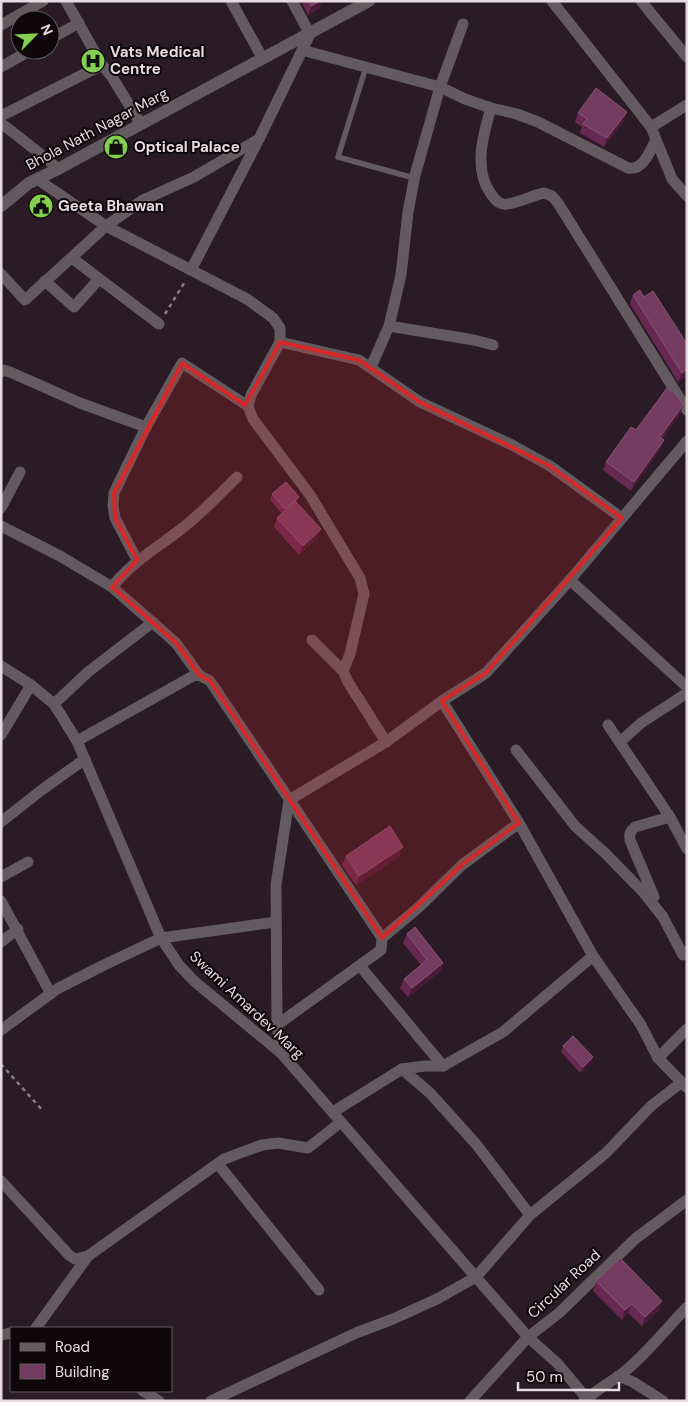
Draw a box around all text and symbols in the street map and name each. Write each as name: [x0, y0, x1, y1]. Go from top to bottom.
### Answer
north arrow: [10, 10, 60, 60]
text: N: [37, 21, 57, 38]
place label: Vats Medical Centre: [110, 42, 205, 79]
hospital icon: Vats Medical Centre: [80, 48, 106, 74]
street label: Bhola Nath Nagar Marg: [23, 83, 171, 175]
shop icon: Optical Palace: [103, 134, 129, 160]
place label: Optical Palace: [134, 137, 240, 157]
public building icon: Geeta Bhawan: [28, 193, 54, 219]
place label: Geeta Bhawan: [58, 196, 164, 216]
street label: Swami Amardev Marg: [185, 947, 309, 1063]
street label: Circular Road: [523, 1245, 605, 1323]
legend: [10, 1327, 172, 1392]
text: Road: [55, 1337, 90, 1357]
scale bar: [518, 1360, 619, 1392]
text: Building: [55, 1362, 110, 1382]
text: 50 m: [526, 1367, 563, 1387]

